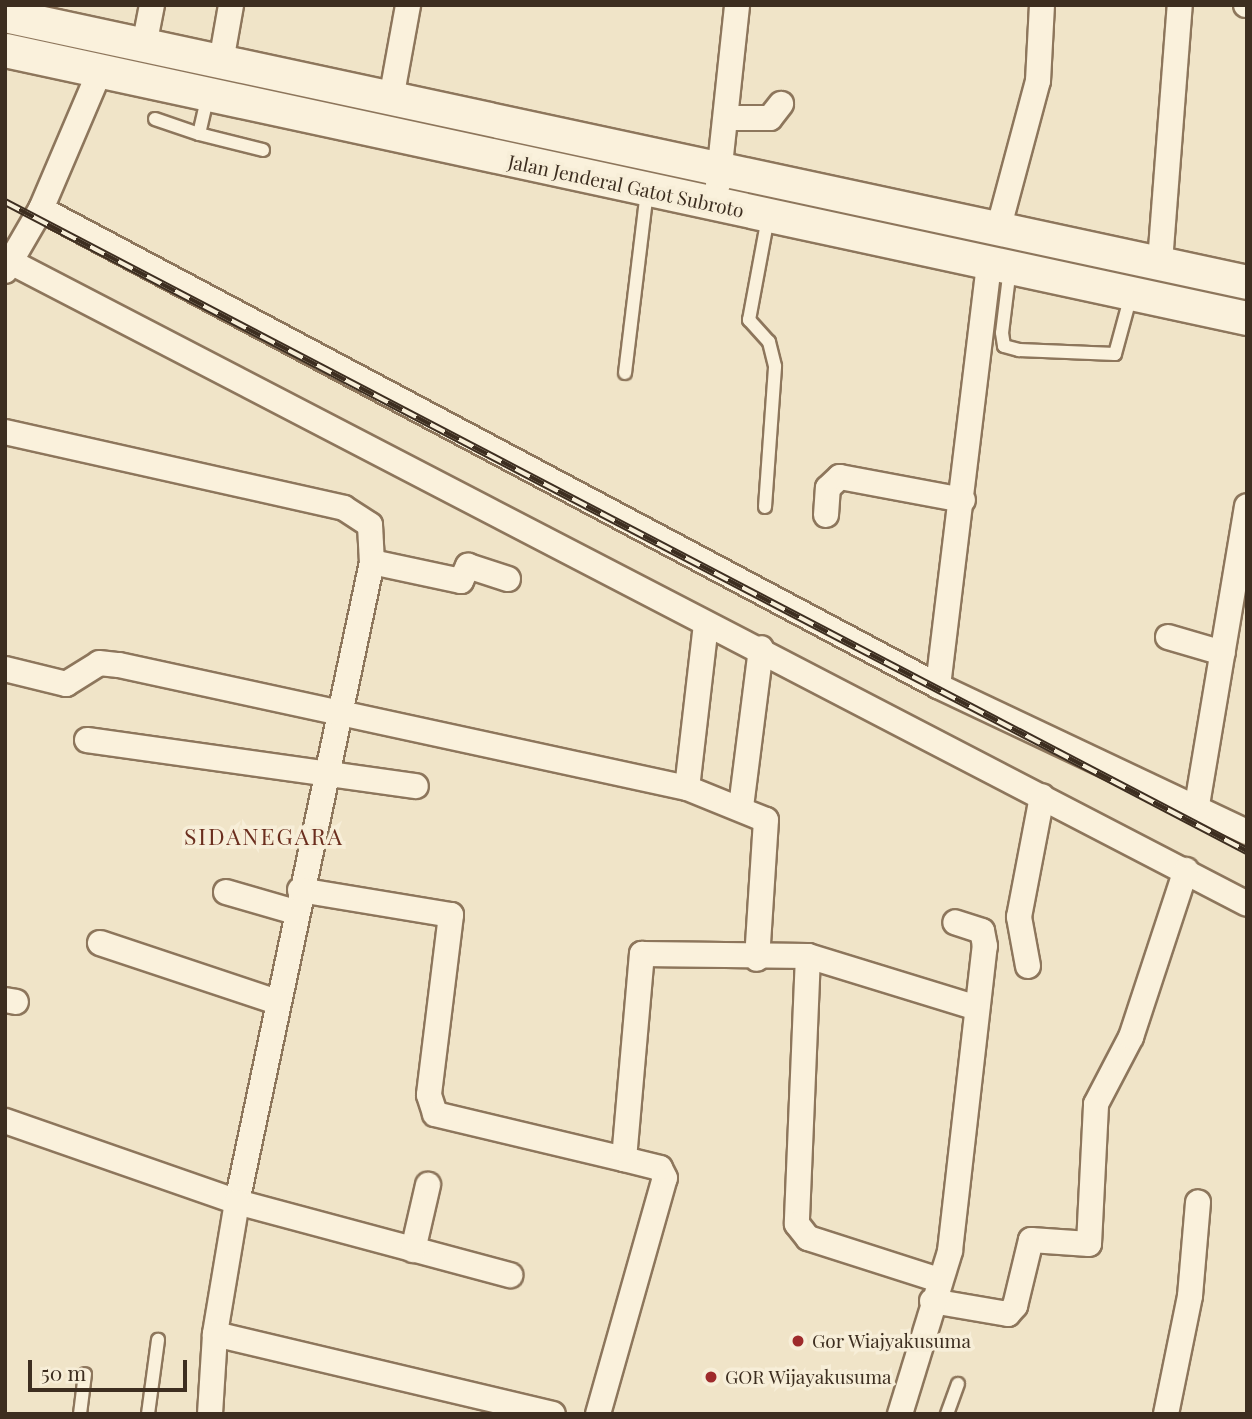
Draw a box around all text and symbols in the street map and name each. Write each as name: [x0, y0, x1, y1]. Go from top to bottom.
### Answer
street label: Jalan Jenderal Gatot Subroto: [506, 150, 746, 222]
district label: SIDANEGARA: [185, 822, 343, 850]
place label: Gor Wiajyakusuma: [812, 1330, 972, 1352]
marker: Gor Wiajyakusuma: [790, 1333, 806, 1349]
scale bar: [32, 1346, 191, 1390]
text: 50 m: [41, 1358, 86, 1386]
place label: GOR Wijayakusuma: [725, 1366, 892, 1388]
marker: GOR Wijayakusuma: [703, 1369, 719, 1385]

